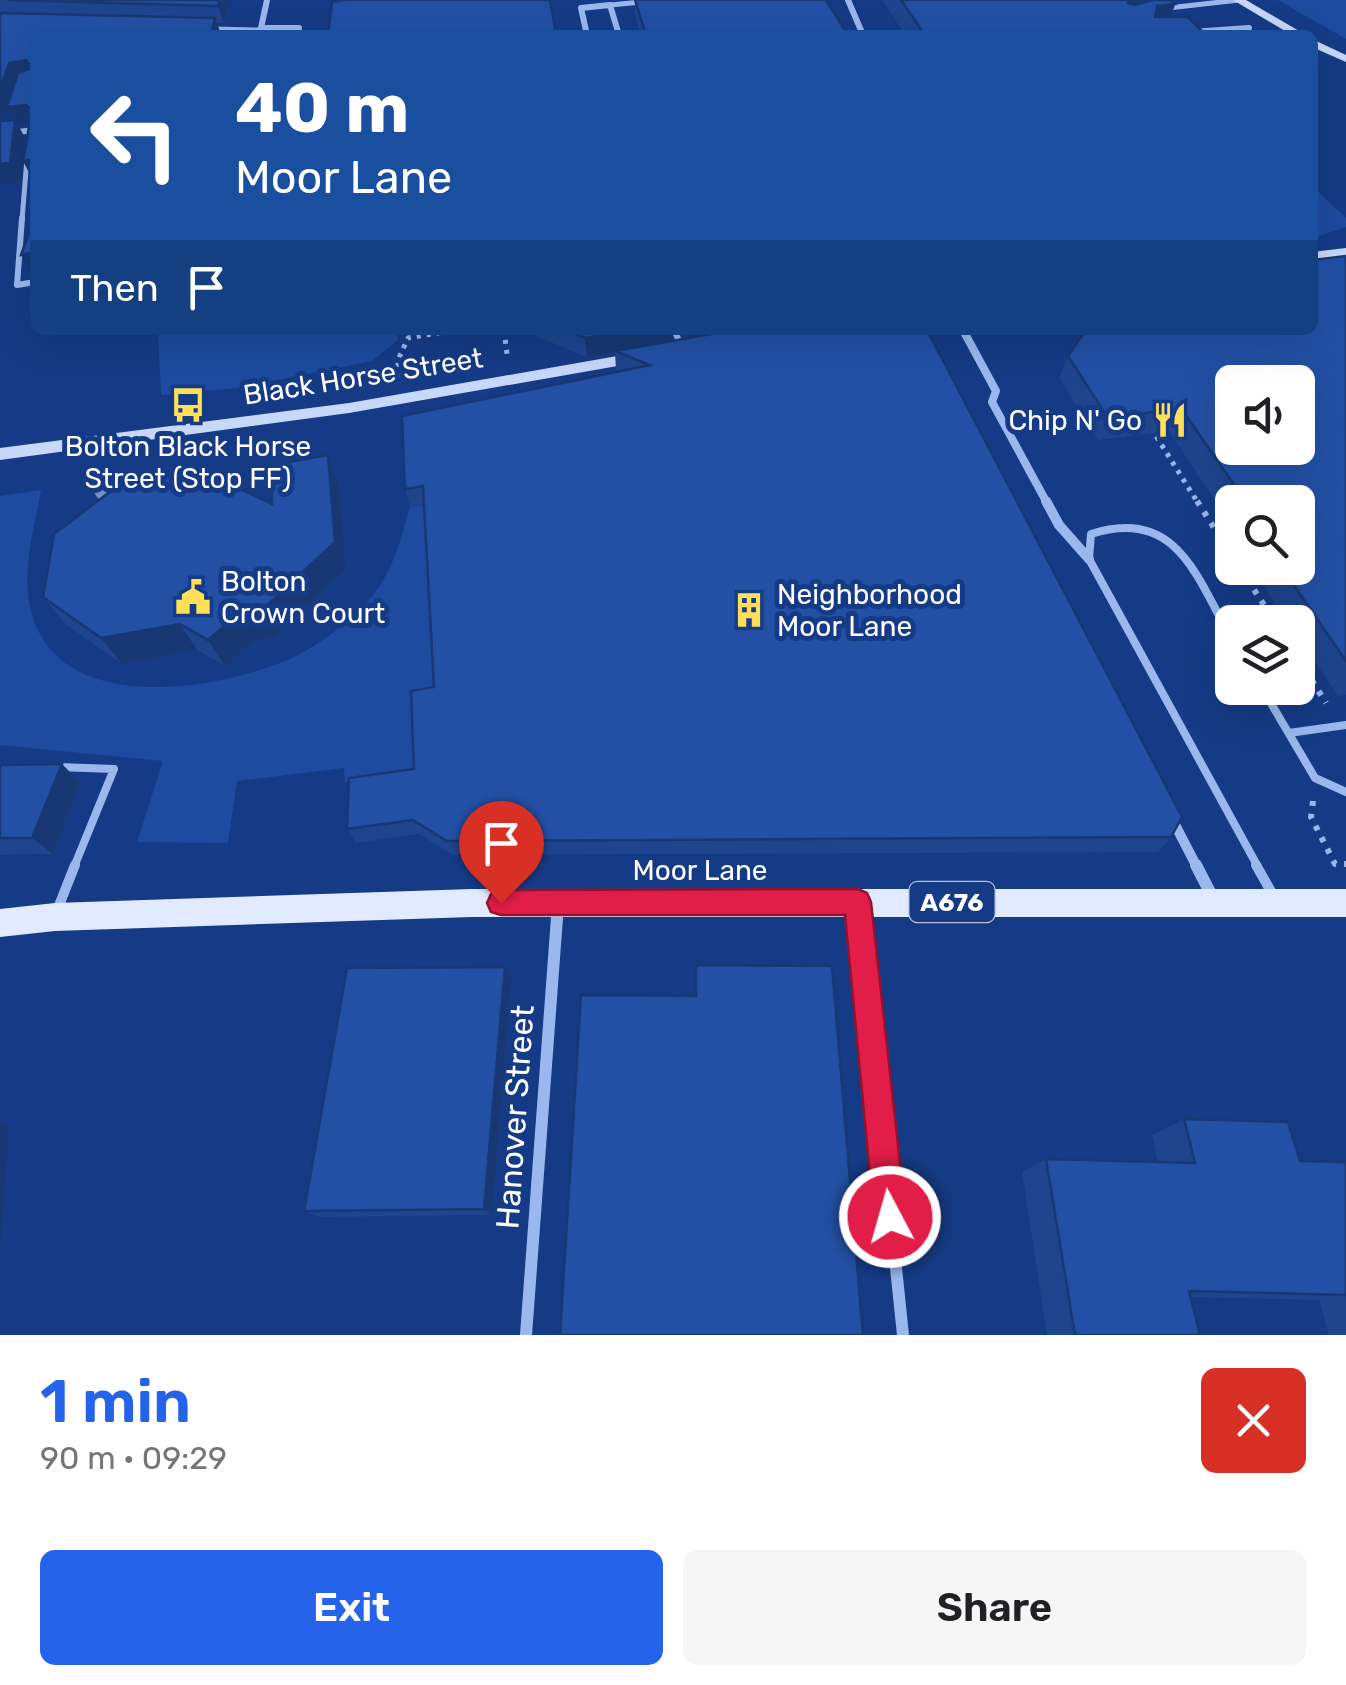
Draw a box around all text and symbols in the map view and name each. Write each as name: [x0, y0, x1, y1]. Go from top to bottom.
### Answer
text: 40 m: [235, 67, 409, 150]
icon: left: [70, 70, 200, 200]
text: Moor Lane: [235, 151, 452, 204]
icon: arrive: [179, 260, 234, 315]
text: Then: [70, 265, 159, 311]
street label: Black Horse Street: [241, 341, 485, 412]
map controls: [1215, 365, 1315, 705]
button: sound: [1215, 365, 1315, 465]
bus stop icon: Bolton Black Horse Street (Stop FF): [169, 386, 207, 424]
restaurant icon: Chip N' Go: [1151, 401, 1189, 439]
place label: Chip N' Go: [1008, 404, 1142, 437]
place label: Bolton Black Horse Street (Stop FF): [65, 430, 311, 495]
button: search: [1215, 485, 1315, 585]
place label: Bolton Crown Court: [221, 565, 385, 630]
public building icon: Bolton Crown Court: [174, 578, 212, 616]
place label: Neighborhood Moor Lane: [777, 578, 962, 643]
building icon: Neighborhood Moor Lane: [730, 591, 768, 629]
button: layers: [1215, 605, 1315, 705]
pin: [459, 801, 544, 904]
icon: arrive: [474, 816, 529, 871]
street label: Moor Lane: [632, 854, 768, 887]
road number: A676: [910, 882, 994, 922]
street label: Hanover Street: [488, 1004, 542, 1230]
position arrow: [838, 1165, 942, 1269]
text: 1 min: [40, 1366, 191, 1437]
button: close: [1201, 1368, 1306, 1473]
text: 90 m · 09:29: [40, 1439, 227, 1477]
button: Exit: [40, 1550, 663, 1665]
button: Share: [683, 1550, 1306, 1665]

